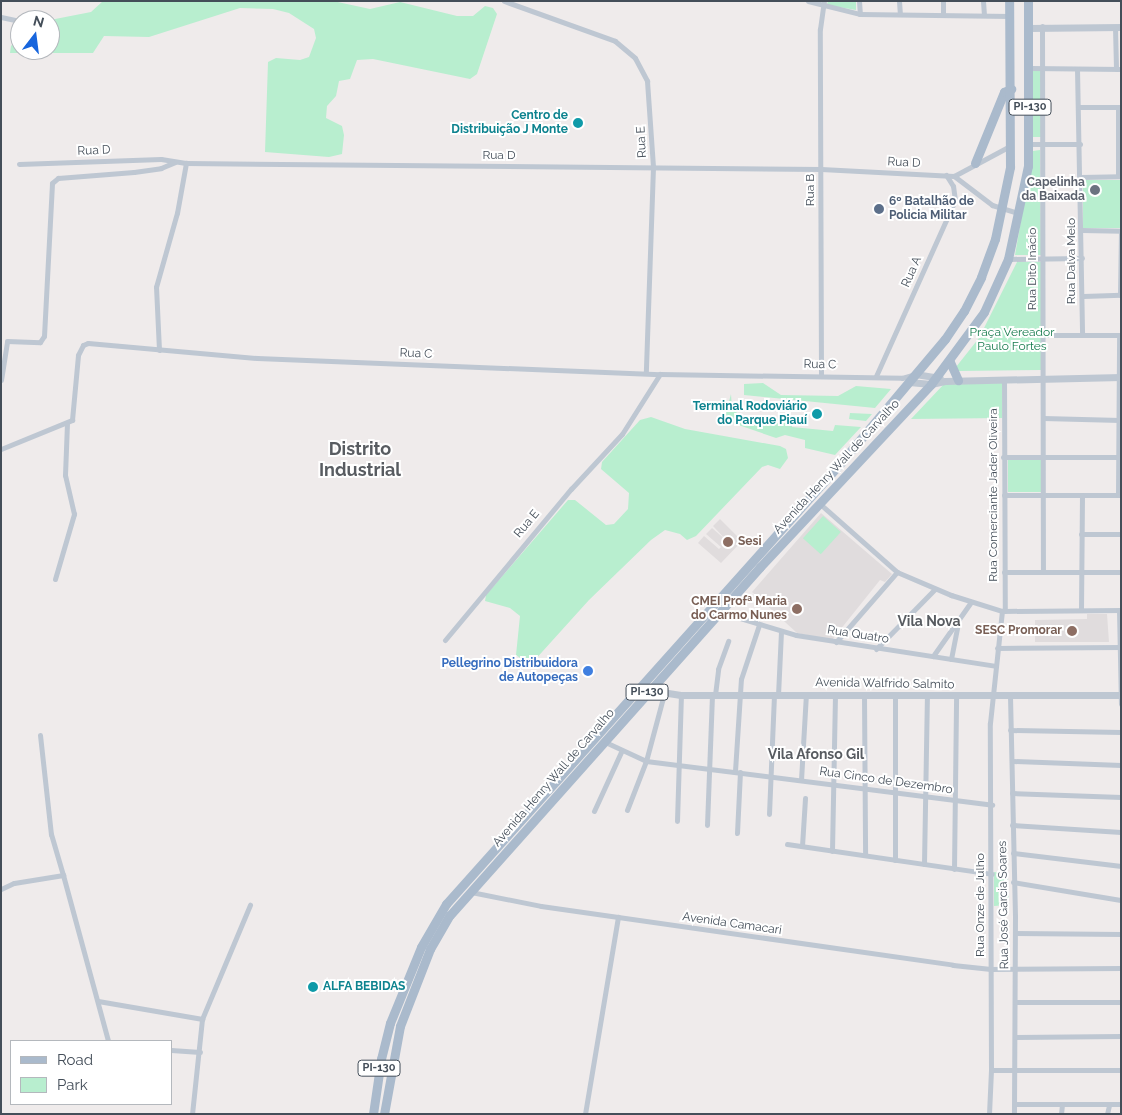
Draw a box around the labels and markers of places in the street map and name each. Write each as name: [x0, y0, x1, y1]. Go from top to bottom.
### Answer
place label: Centro de Distribuição J Monte: [451, 109, 568, 137]
marker: Centro de Distribuição J Monte: [572, 117, 584, 129]
place label: Capelinha da Baixada: [1022, 176, 1085, 204]
marker: Capelinha da Baixada: [1089, 184, 1101, 196]
place label: 6º Batalhão de Policia Militar: [889, 195, 974, 223]
marker: 6º Batalhão de Policia Militar: [873, 203, 885, 215]
place label: Terminal Rodoviário do Parque Piauí: [693, 400, 807, 428]
marker: Terminal Rodoviário do Parque Piauí: [811, 408, 823, 420]
place label: Sesi: [738, 535, 762, 549]
marker: Sesi: [722, 536, 734, 548]
place label: CMEI Profª Maria do Carmo Nunes: [691, 595, 787, 623]
marker: CMEI Profª Maria do Carmo Nunes: [791, 603, 803, 615]
place label: SESC Promorar: [975, 624, 1062, 638]
marker: SESC Promorar: [1066, 625, 1078, 637]
place label: Pellegrino Distribuidora de Autopeças: [442, 657, 578, 685]
marker: Pellegrino Distribuidora de Autopeças: [582, 665, 594, 677]
place label: ALFA BEBIDAS: [323, 980, 406, 994]
marker: ALFA BEBIDAS: [307, 981, 319, 993]

